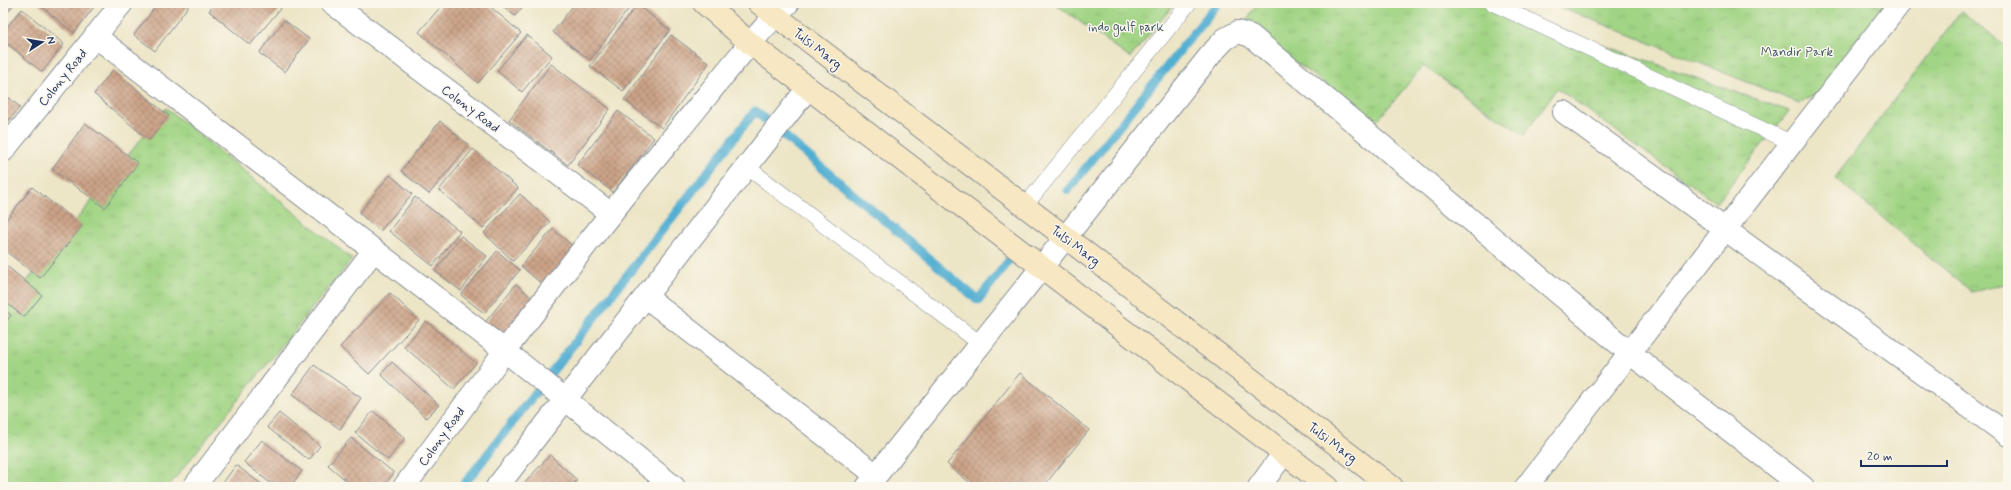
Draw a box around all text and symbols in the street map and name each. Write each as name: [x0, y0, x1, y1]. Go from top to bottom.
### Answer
park label: indo gulf park: [1088, 19, 1165, 37]
north arrow: [22, 22, 62, 62]
street label: Tulsi Marg: [789, 25, 845, 74]
text: N: [43, 35, 58, 45]
park label: Mandir Park: [1761, 44, 1834, 61]
street label: Colony Road: [35, 46, 92, 110]
street label: Colony Road: [437, 82, 503, 137]
street label: Tulsi Marg: [1046, 222, 1103, 271]
street label: Colony Road: [415, 404, 469, 470]
street label: Tulsi Marg: [1303, 419, 1360, 468]
scale bar: [1861, 442, 1947, 468]
text: 20 m: [1867, 449, 1893, 465]

